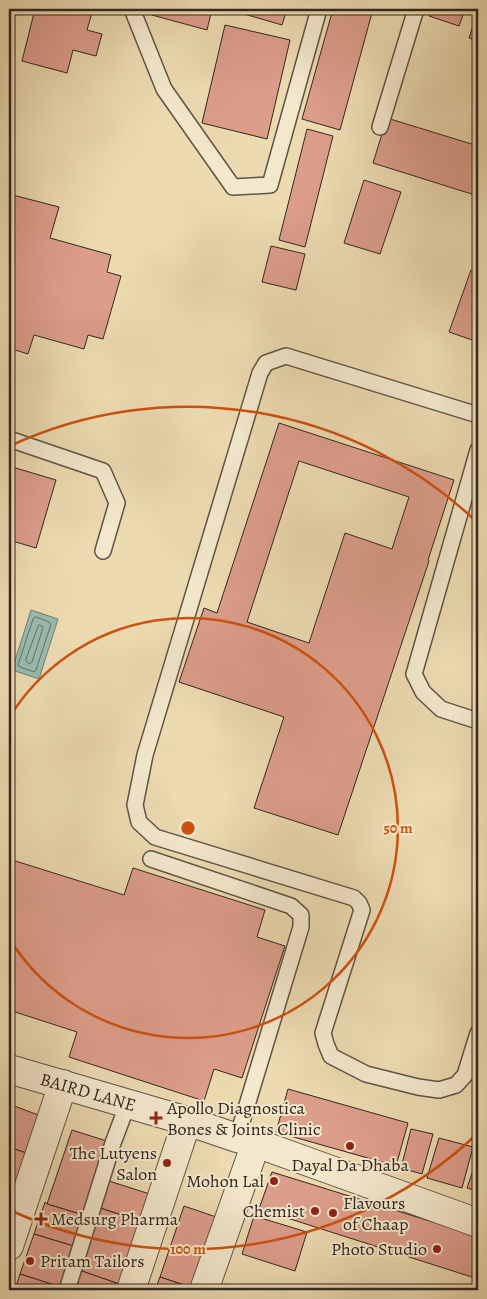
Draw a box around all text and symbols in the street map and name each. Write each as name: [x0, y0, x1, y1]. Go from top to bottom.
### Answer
text: 50 m: [383, 818, 413, 838]
centre of rings: [179, 819, 197, 837]
street label: BAIRD LANE: [37, 1067, 139, 1117]
place label: Apollo Diagnostica Bones & Joints Clinic: [166, 1096, 321, 1141]
marker: Apollo Diagnostica Bones & Joints Clinic: [149, 1111, 163, 1125]
marker: Dayal Da Dhaba: [344, 1140, 356, 1152]
place label: The Lutyens Salon: [70, 1141, 157, 1186]
place label: Dayal Da Dhaba: [291, 1153, 409, 1177]
marker: The Lutyens Salon: [161, 1157, 173, 1169]
place label: Mohon Lal: [186, 1169, 265, 1193]
marker: Mohon Lal: [268, 1175, 280, 1187]
place label: Flavours of Chaap: [343, 1191, 409, 1236]
place label: Chemist: [243, 1199, 305, 1223]
marker: Chemist: [309, 1205, 321, 1217]
place label: Medsurg Pharma: [51, 1207, 179, 1231]
marker: Flavours of Chaap: [327, 1207, 339, 1219]
marker: Medsurg Pharma: [35, 1213, 47, 1225]
place label: Photo Studio: [331, 1237, 427, 1261]
text: 100 m: [170, 1239, 206, 1259]
marker: Photo Studio: [431, 1243, 443, 1255]
place label: Pritam Tailors: [40, 1249, 144, 1273]
marker: Pritam Tailors: [24, 1255, 36, 1267]

